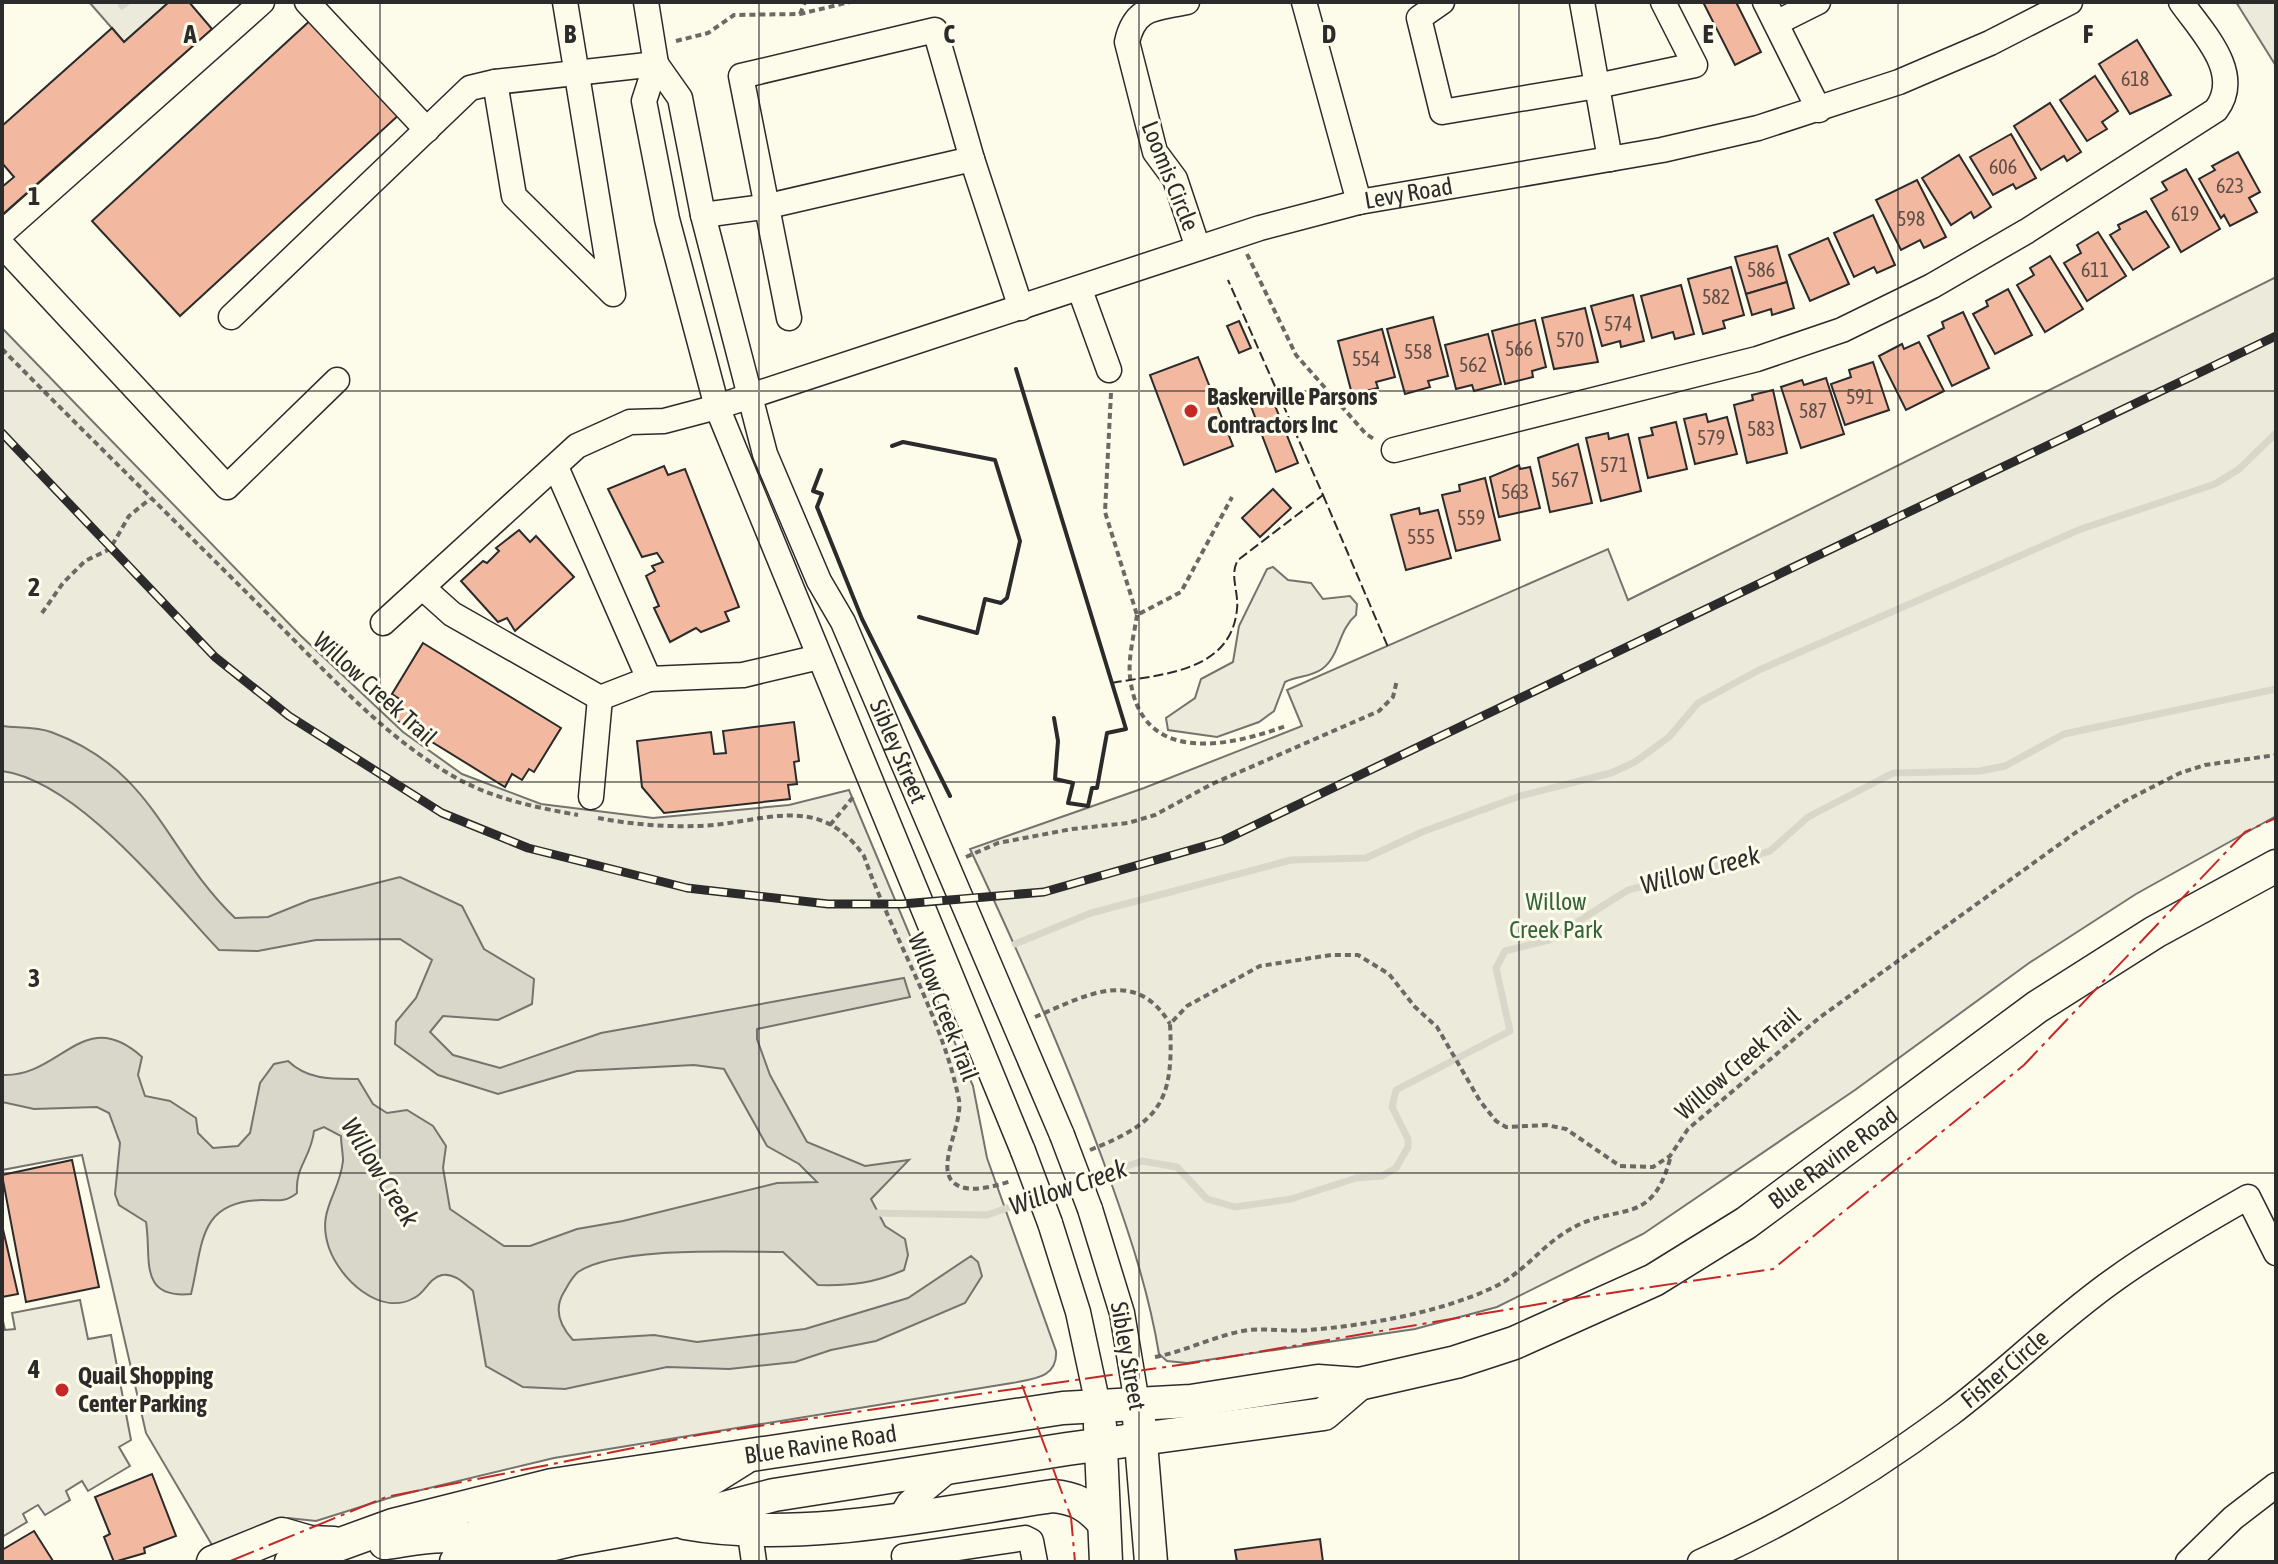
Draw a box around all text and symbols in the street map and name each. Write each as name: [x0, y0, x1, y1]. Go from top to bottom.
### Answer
text: A: [183, 19, 197, 49]
text: B: [564, 19, 577, 49]
text: C: [943, 19, 955, 49]
text: D: [1322, 19, 1336, 49]
text: E: [1702, 19, 1714, 49]
text: F: [2083, 19, 2094, 49]
house number: 618: [2121, 67, 2149, 90]
street label: Loomis Circle: [1136, 117, 1205, 235]
house number: 606: [1989, 155, 2017, 178]
street label: Levy Road: [1362, 172, 1455, 214]
house number: 623: [2216, 174, 2244, 197]
text: 1: [28, 181, 40, 211]
house number: 619: [2171, 202, 2199, 225]
house number: 598: [1897, 207, 1925, 230]
house number: 586: [1747, 258, 1775, 281]
house number: 611: [2081, 258, 2109, 281]
house number: 582: [1702, 285, 1730, 308]
house number: 574: [1604, 312, 1632, 335]
house number: 570: [1556, 328, 1584, 351]
house number: 566: [1505, 337, 1533, 360]
house number: 558: [1404, 340, 1432, 363]
house number: 554: [1352, 347, 1380, 370]
house number: 562: [1459, 353, 1487, 376]
place label: Baskerville Parsons Contractors Inc: [1207, 383, 1378, 438]
house number: 591: [1846, 385, 1874, 408]
house number: 587: [1799, 399, 1827, 422]
marker: Baskerville Parsons Contractors Inc: [1182, 402, 1200, 420]
house number: 583: [1747, 417, 1775, 440]
house number: 579: [1697, 426, 1725, 449]
house number: 571: [1600, 453, 1628, 476]
house number: 567: [1551, 468, 1579, 491]
house number: 563: [1501, 480, 1529, 503]
house number: 559: [1457, 506, 1485, 529]
house number: 555: [1407, 525, 1435, 548]
text: 2: [28, 572, 40, 602]
street label: Willow Creek Trail: [308, 626, 443, 751]
street label: Sibley Street: [865, 695, 933, 807]
water label: Willow Creek: [1637, 840, 1764, 900]
park label: Willow Creek Park: [1509, 888, 1603, 943]
street label: Willow Creek Trail: [903, 929, 984, 1085]
text: 3: [28, 963, 40, 993]
street label: Willow Creek Trail: [1670, 1002, 1806, 1125]
street label: Blue Ravine Road: [1763, 1101, 1903, 1215]
water label: Willow Creek: [335, 1112, 425, 1232]
water label: Willow Creek: [1005, 1153, 1131, 1221]
street label: Sibley Street: [1106, 1300, 1151, 1412]
street label: Fisher Circle: [1955, 1324, 2054, 1413]
text: 4: [27, 1354, 40, 1384]
place label: Quail Shopping Center Parking: [78, 1362, 214, 1417]
marker: Quail Shopping Center Parking: [53, 1381, 71, 1399]
street label: Blue Ravine Road: [742, 1419, 899, 1469]

